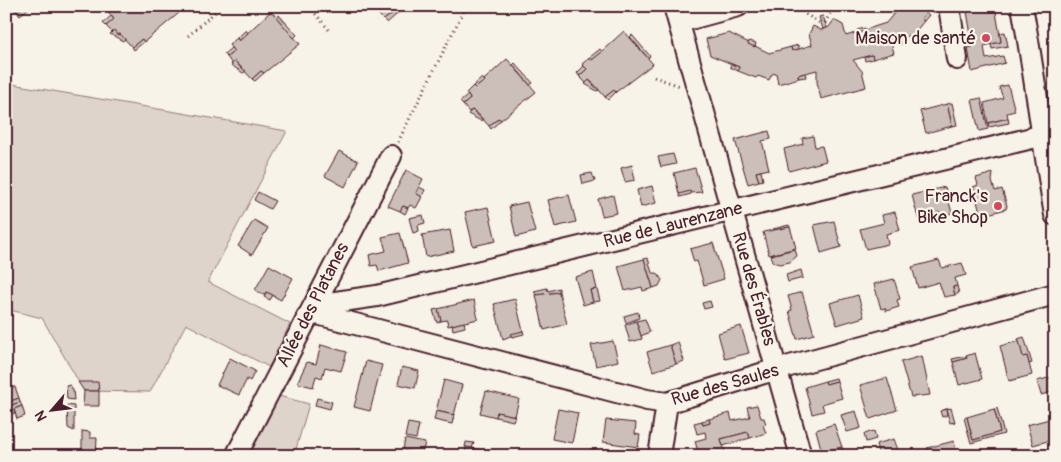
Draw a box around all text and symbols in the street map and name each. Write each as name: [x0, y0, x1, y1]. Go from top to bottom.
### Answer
place label: Maison de santé: [855, 27, 976, 50]
marker: Maison de santé: [980, 32, 992, 44]
place label: Franck's Bike Shop: [917, 185, 988, 229]
street label: Rue de Laurenzane: [601, 197, 745, 253]
marker: Franck's Bike Shop: [992, 200, 1004, 212]
street label: Rue des Érables: [727, 230, 781, 348]
street label: Allée des Platanes: [272, 239, 354, 371]
street label: Rue des Saules: [669, 359, 781, 411]
north arrow: [28, 384, 78, 434]
text: N: [31, 408, 51, 424]

